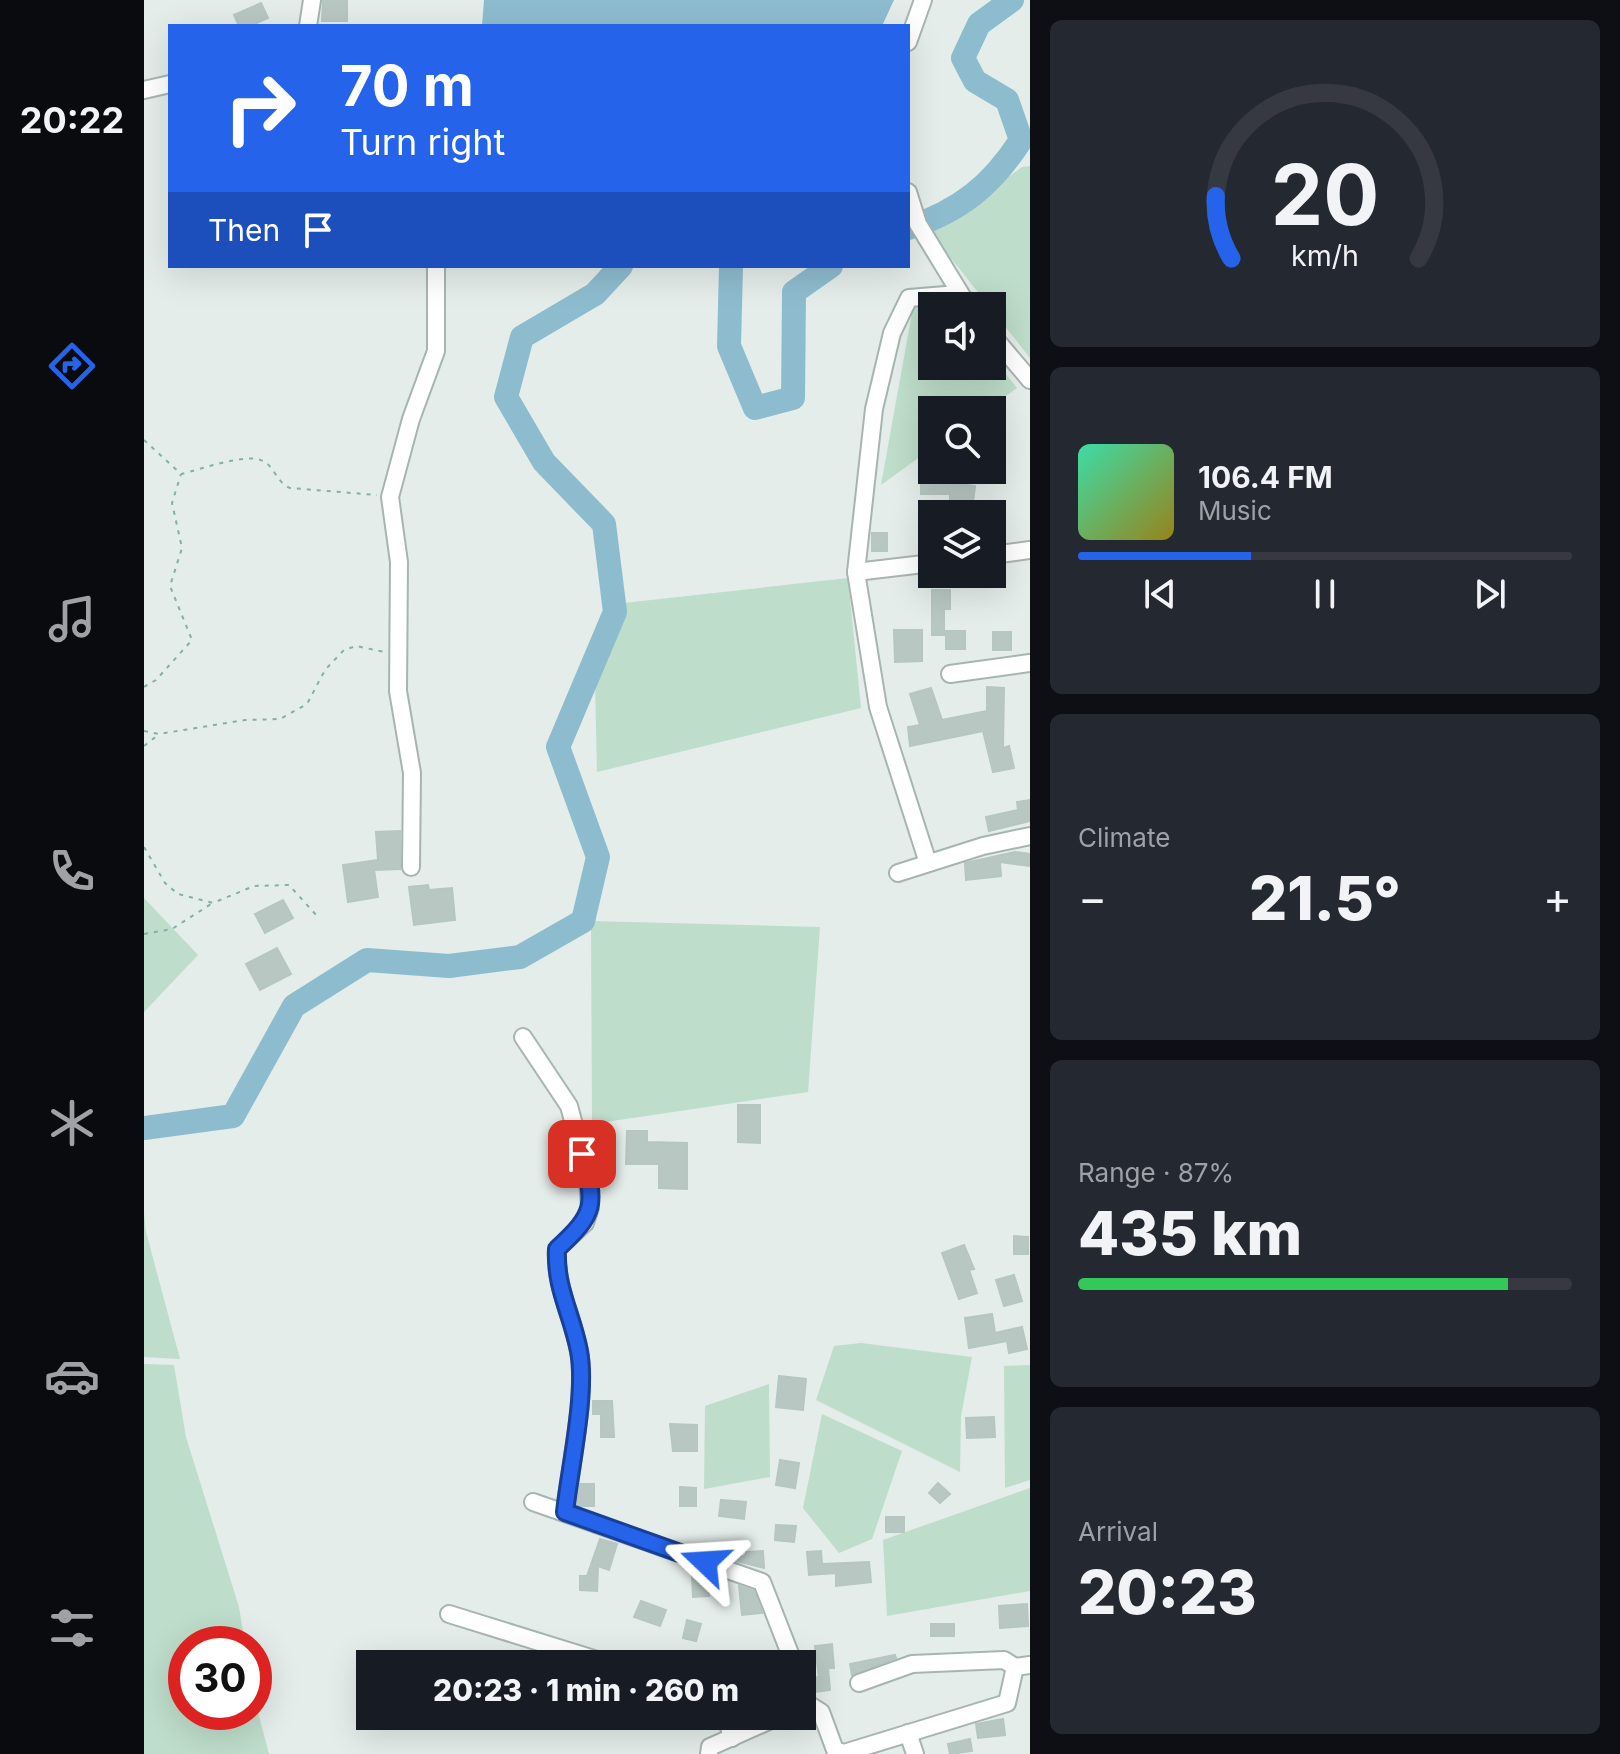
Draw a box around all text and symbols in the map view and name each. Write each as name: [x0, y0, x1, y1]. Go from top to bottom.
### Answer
text: 70 m: [340, 52, 474, 120]
icon: right: [208, 56, 312, 160]
text: 20:22: [20, 98, 124, 142]
text: Turn right: [340, 120, 505, 164]
text: 20: [1271, 144, 1379, 245]
icon: arrive: [296, 208, 340, 252]
text: Then: [208, 212, 280, 248]
text: km/h: [1291, 239, 1359, 274]
map controls: [918, 292, 1006, 588]
button: sound: [918, 292, 1006, 380]
icon: directions: [44, 338, 100, 394]
button: search: [918, 396, 1006, 484]
text: 106.4 FM: [1198, 459, 1333, 495]
text: Music: [1198, 495, 1272, 526]
button: layers: [918, 500, 1006, 588]
icon: previous: [1138, 572, 1182, 616]
icon: pause: [1303, 572, 1347, 616]
icon: next: [1468, 572, 1512, 616]
icon: music: [44, 591, 100, 647]
text: Climate: [1078, 822, 1170, 853]
icon: phone: [44, 843, 100, 899]
text: 21.5°: [1249, 862, 1401, 934]
text: −: [1078, 871, 1107, 925]
text: +: [1543, 871, 1572, 925]
icon: climate: [44, 1095, 100, 1151]
pin: [548, 1120, 616, 1188]
icon: arrive: [560, 1132, 604, 1176]
text: Range · 87%: [1078, 1157, 1234, 1188]
text: 435 km: [1078, 1197, 1302, 1269]
icon: car: [44, 1348, 100, 1404]
text: Arrival: [1078, 1516, 1158, 1547]
position arrow: [663, 1520, 747, 1604]
text: 20:23: [1078, 1556, 1257, 1628]
icon: filters: [44, 1600, 100, 1656]
speed limit sign: 30: [168, 1626, 272, 1730]
text: 20:23 · 1 min · 260 m: [433, 1672, 739, 1708]

